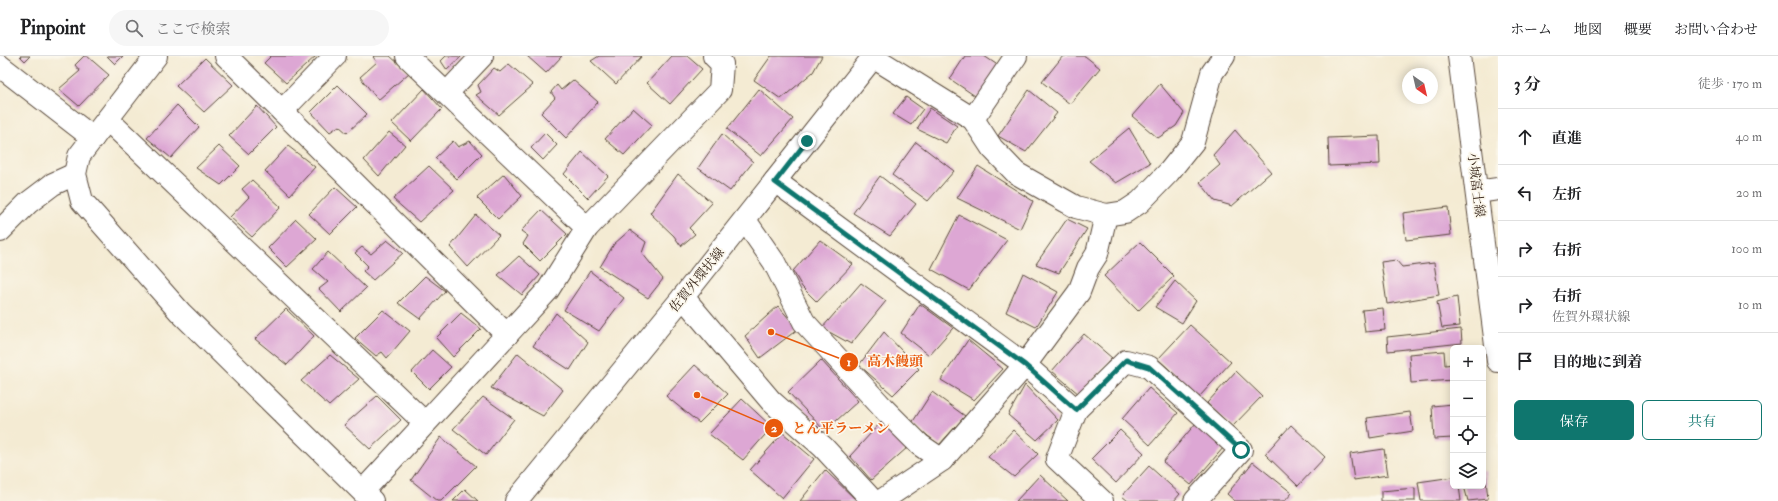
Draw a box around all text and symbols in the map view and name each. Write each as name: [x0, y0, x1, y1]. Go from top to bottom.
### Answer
search box: [109, 10, 389, 46]
text: Pinpoint: [20, 16, 85, 40]
icon: search: [123, 17, 145, 39]
text: ここで検索: [155, 20, 230, 39]
text: ホーム: [1510, 21, 1552, 38]
text: 地図: [1574, 21, 1602, 38]
text: 概要: [1624, 21, 1652, 38]
text: お問い合わせ: [1674, 21, 1758, 38]
north arrow: [1402, 68, 1438, 104]
text: 3 分: [1514, 74, 1541, 95]
text: 徒歩 · 170 m: [1698, 76, 1762, 92]
icon: ahead: [1514, 126, 1536, 148]
text: 直進: [1552, 129, 1582, 148]
text: 40 m: [1736, 129, 1762, 145]
route end: [798, 132, 816, 150]
street label: 小城富士線: [1464, 152, 1488, 218]
icon: left: [1514, 182, 1536, 204]
text: 左折: [1552, 185, 1582, 204]
text: 20 m: [1736, 185, 1762, 201]
icon: right: [1514, 238, 1536, 260]
text: 右折: [1552, 241, 1582, 260]
text: 100 m: [1731, 241, 1762, 257]
street label: 佐賀外環状線: [666, 245, 728, 315]
text: 右折: [1552, 287, 1582, 306]
icon: right: [1514, 294, 1536, 316]
text: 10 m: [1738, 297, 1762, 313]
text: 佐賀外環状線: [1552, 309, 1630, 325]
map controls: [1450, 345, 1486, 489]
button: +: [1450, 345, 1486, 381]
callout: 高木饅頭: [839, 349, 931, 375]
icon: arrive: [1514, 350, 1536, 372]
text: 高木饅頭: [867, 353, 923, 370]
text: 目的地に到着: [1552, 353, 1642, 372]
text: 1: [847, 355, 851, 370]
button: −: [1450, 381, 1486, 417]
button: 保存: [1514, 400, 1634, 440]
button: 共有: [1642, 400, 1762, 440]
callout: とん平ラーメン: [764, 415, 898, 441]
button: locate: [1450, 417, 1486, 453]
text: とん平ラーメン: [792, 420, 890, 437]
text: 2: [771, 421, 777, 436]
route start: [1232, 441, 1250, 459]
button: layers: [1450, 453, 1486, 489]

